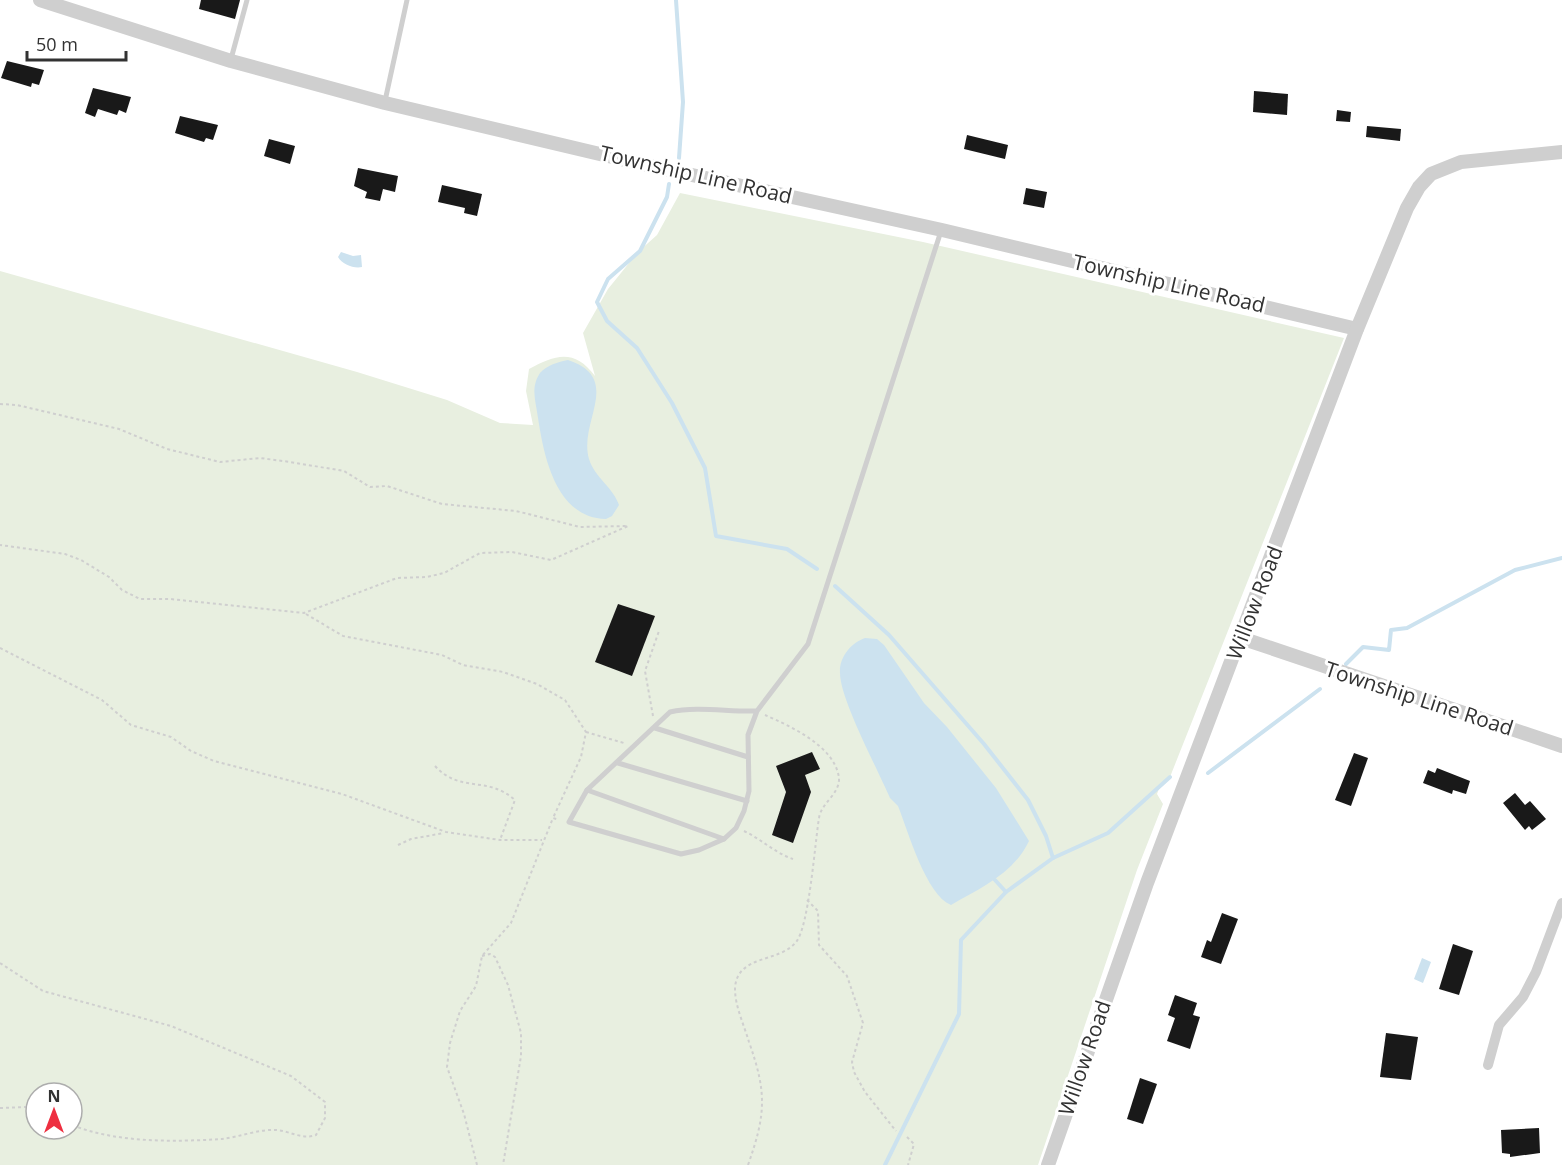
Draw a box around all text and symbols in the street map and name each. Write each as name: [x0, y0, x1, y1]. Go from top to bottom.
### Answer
scale bar: [27, 24, 126, 62]
text: 50 m: [36, 32, 78, 56]
street label: Township Line Road: [597, 138, 795, 210]
street label: Township Line Road: [1070, 247, 1268, 319]
street label: Willow Road: [1220, 542, 1289, 664]
street label: Township Line Road: [1322, 654, 1517, 742]
street label: Willow Road: [1051, 996, 1117, 1119]
north arrow: [24, 1081, 84, 1141]
text: N: [47, 1085, 61, 1107]

